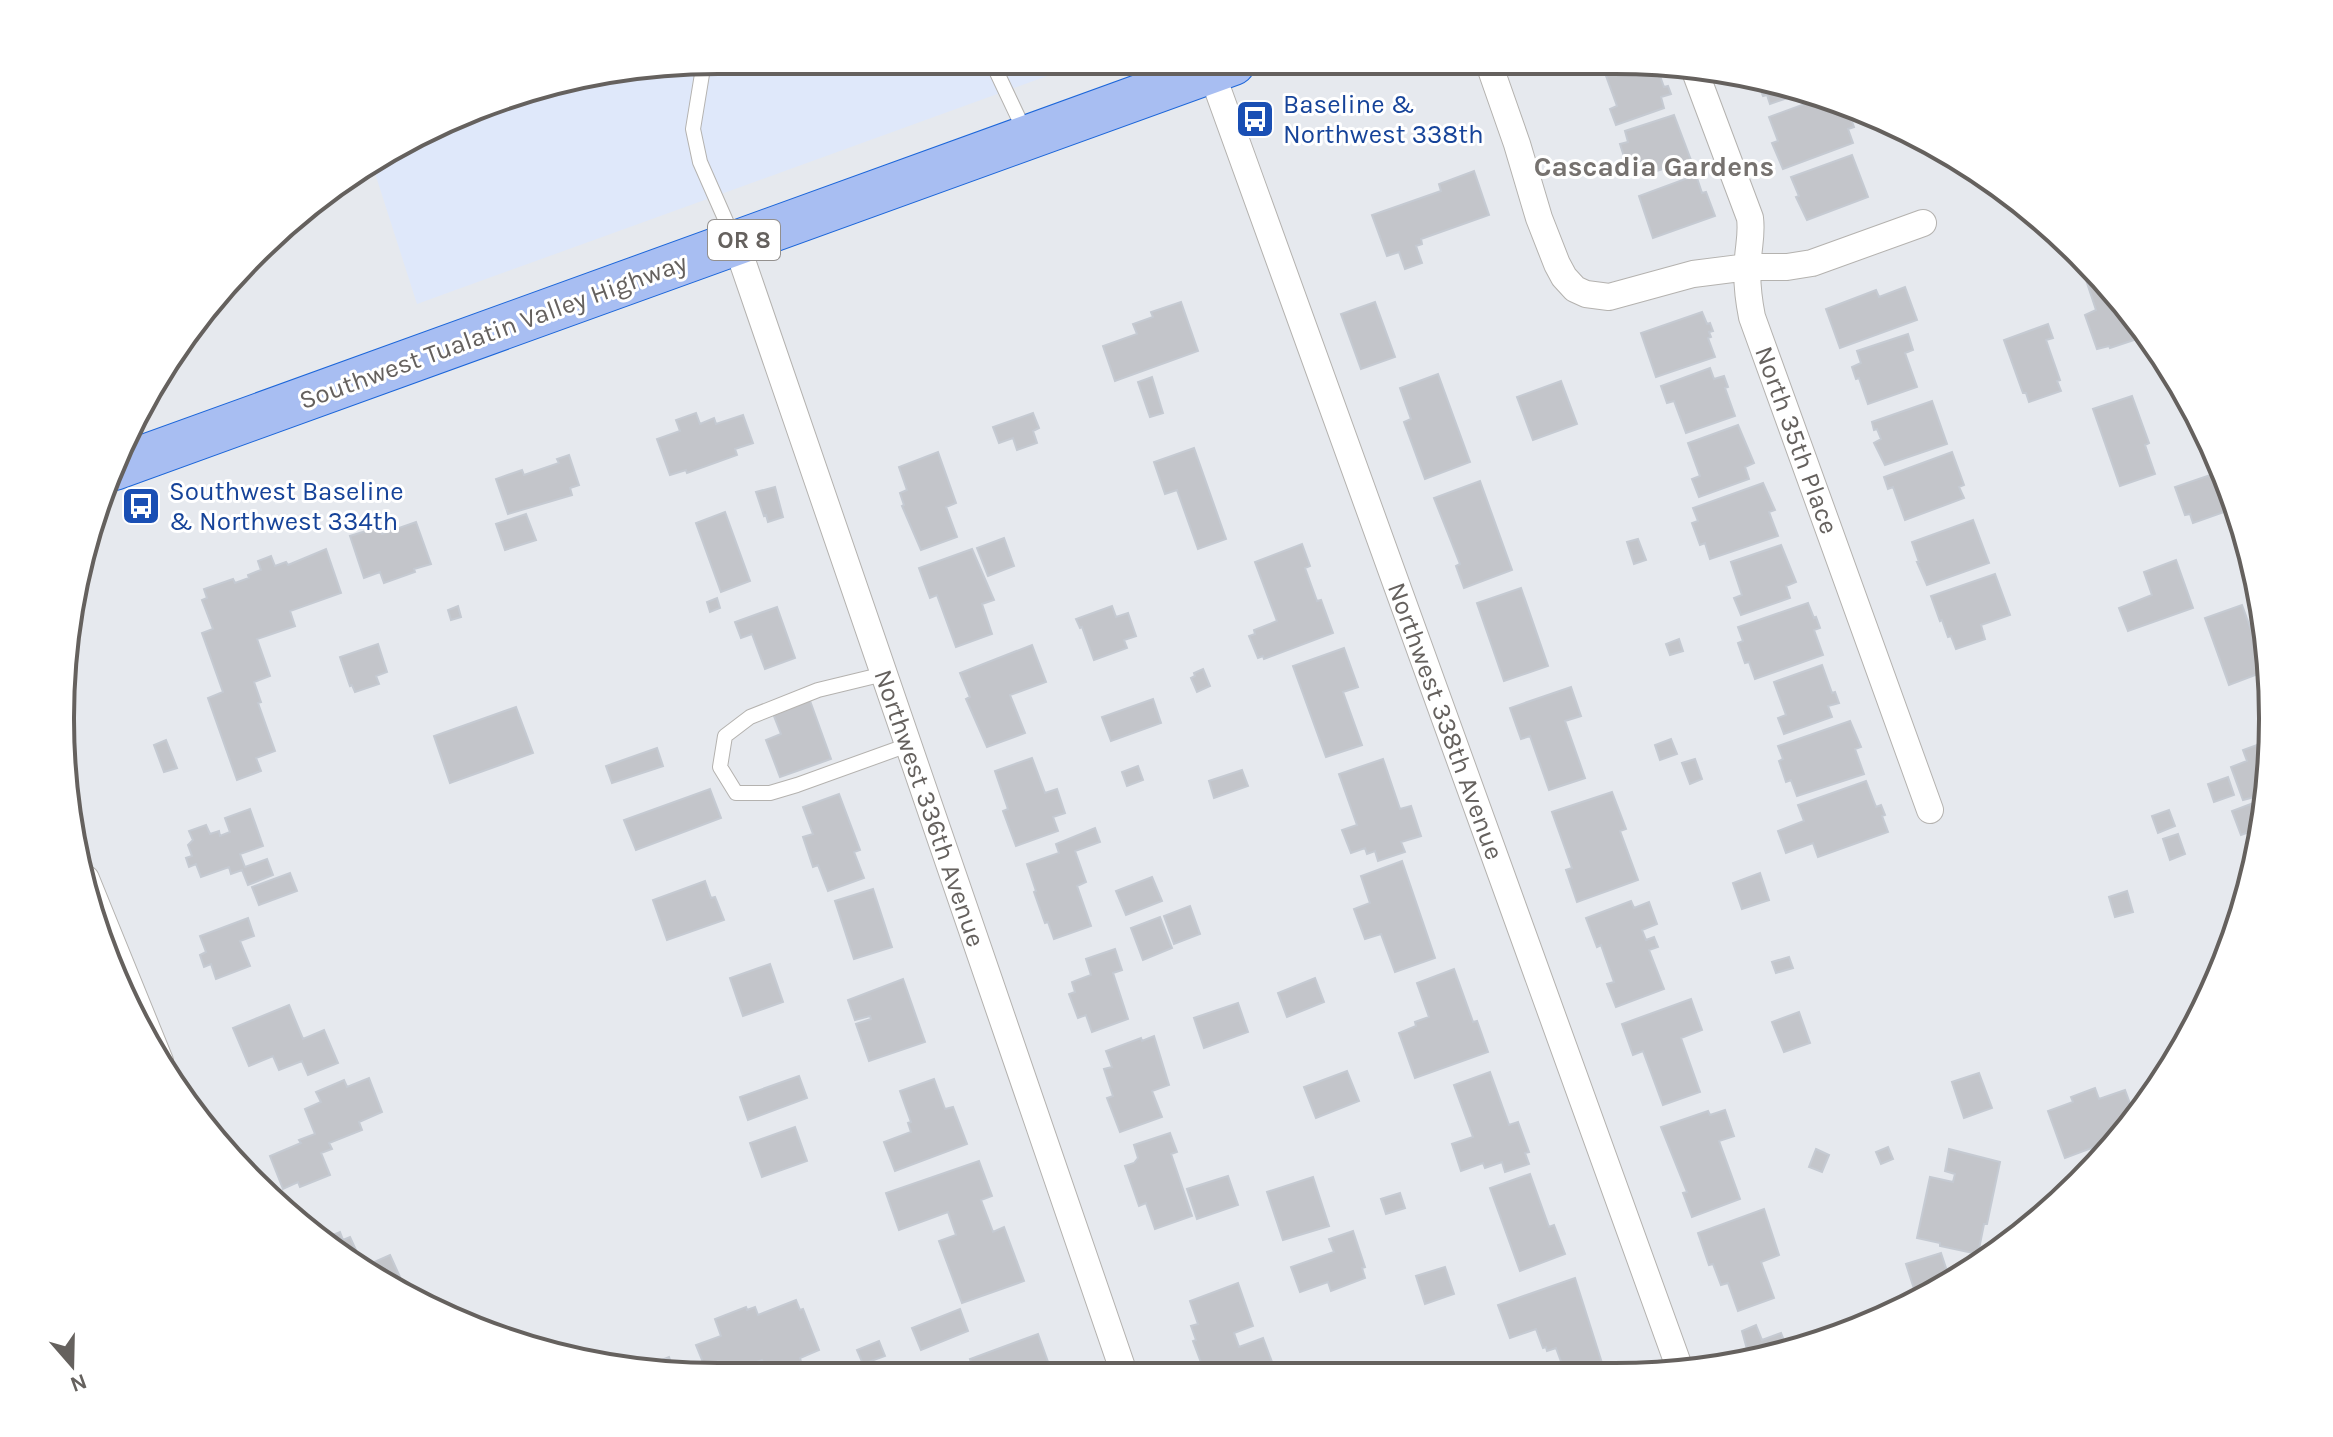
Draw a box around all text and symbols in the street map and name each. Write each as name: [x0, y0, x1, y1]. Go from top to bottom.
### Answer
place label: Baseline & Northwest 338th: [1283, 89, 1484, 150]
bus stop icon: Baseline & Northwest 338th: [1234, 98, 1276, 140]
district label: Cascadia Gardens: [1534, 150, 1774, 183]
road number: OR 8: [708, 220, 780, 260]
street label: Southwest Tualatin Valley Highway: [295, 247, 691, 416]
street label: North 35th Place: [1748, 342, 1845, 538]
place label: Southwest Baseline & Northwest 334th: [169, 476, 404, 537]
bus stop icon: Southwest Baseline & Northwest 334th: [120, 485, 162, 527]
street label: Northwest 338th Avenue: [1381, 578, 1510, 864]
street label: Northwest 336th Avenue: [867, 665, 992, 951]
north arrow: [32, 1325, 112, 1405]
text: N: [67, 1368, 90, 1398]

